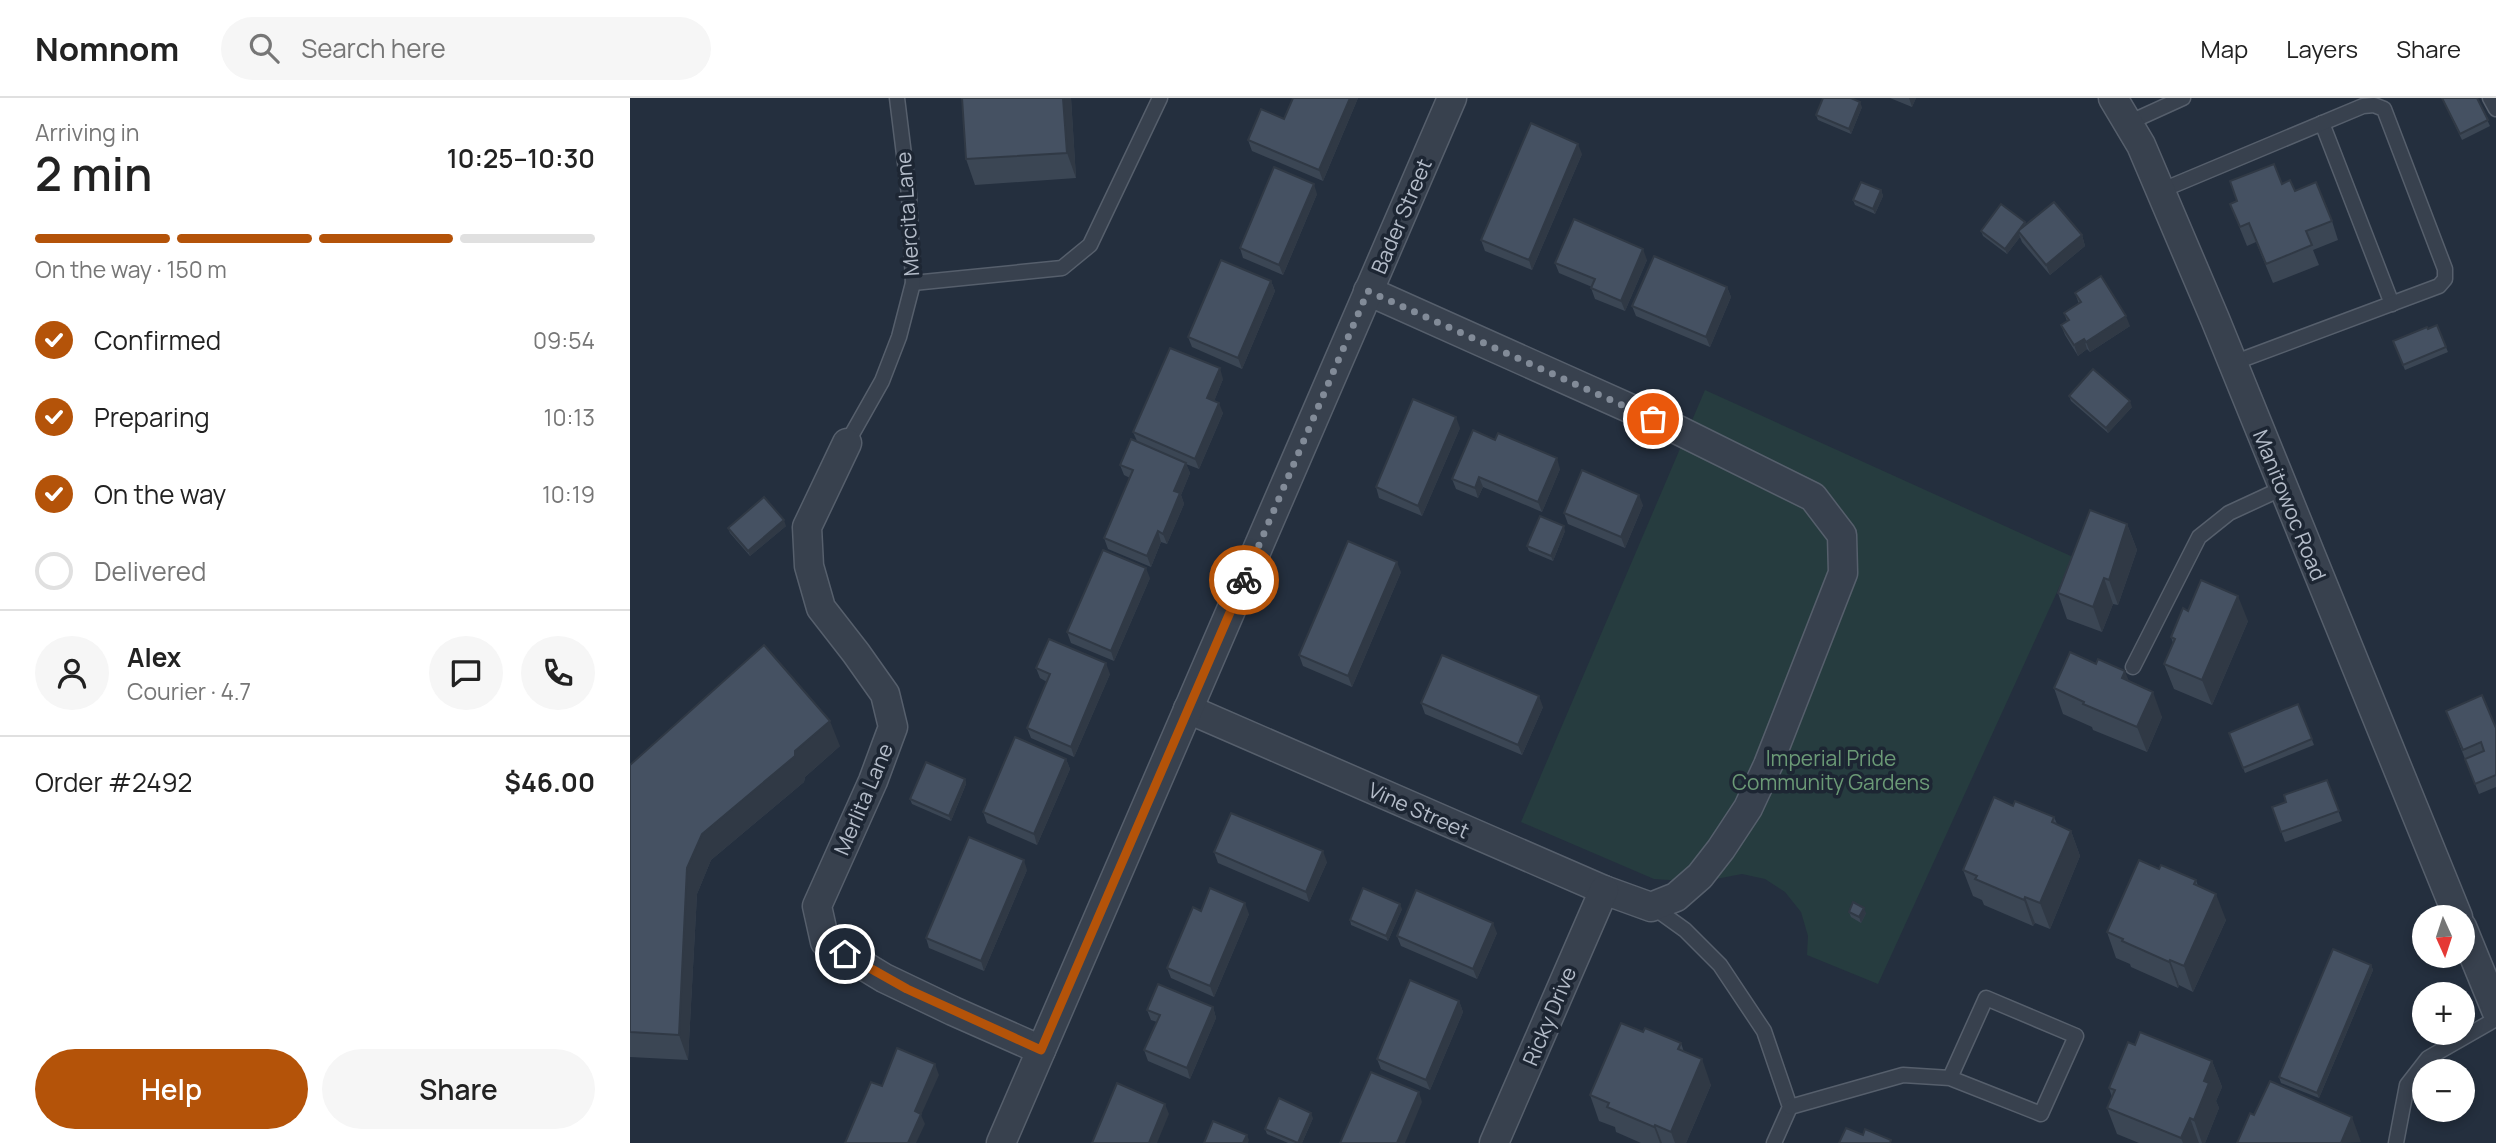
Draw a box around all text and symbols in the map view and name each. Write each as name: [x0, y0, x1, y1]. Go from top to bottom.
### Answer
search box: [221, 17, 711, 80]
text: Nomnom: [35, 26, 179, 71]
icon: search: [245, 29, 283, 67]
text: Search here: [301, 30, 446, 66]
text: Map: [2201, 32, 2248, 65]
text: Layers: [2286, 32, 2358, 65]
text: Share: [2396, 32, 2461, 65]
text: Arriving in: [35, 116, 140, 148]
text: 10:25–10:30: [447, 140, 595, 176]
text: 2 min: [35, 142, 152, 205]
street label: Mercita Lane: [889, 151, 925, 277]
street label: Bader Street: [1364, 154, 1438, 278]
text: On the way · 150 m: [35, 253, 227, 285]
icon: check: [35, 321, 73, 359]
text: Confirmed: [94, 322, 221, 358]
text: 09:54: [533, 324, 595, 356]
pin: [1623, 389, 1683, 449]
icon: check: [35, 398, 73, 436]
text: Preparing: [94, 399, 210, 435]
icon: bag: [1634, 400, 1672, 438]
text: 10:13: [543, 401, 595, 433]
street label: Manitowoc Road: [2247, 425, 2333, 585]
icon: check: [35, 475, 73, 513]
text: On the way: [94, 476, 226, 512]
text: 10:19: [542, 478, 595, 510]
courier: [1209, 545, 1279, 615]
text: Delivered: [94, 553, 206, 589]
icon: bike: [1225, 561, 1263, 599]
button: person: [35, 636, 109, 710]
button: chat: [429, 636, 503, 710]
button: phone: [521, 636, 595, 710]
text: Alex: [127, 639, 181, 675]
text: Courier · 4.7: [127, 675, 251, 707]
street label: Merlita Lane: [827, 739, 899, 859]
park label: Imperial Pride Community Gardens: [1732, 744, 1930, 796]
text: Order #2492: [35, 764, 192, 800]
text: $46.00: [505, 764, 595, 800]
street label: Vine Street: [1364, 775, 1474, 845]
north arrow: [2412, 905, 2474, 968]
map controls: [2412, 905, 2475, 1122]
pin: [815, 924, 875, 984]
icon: home: [826, 935, 864, 973]
street label: Ricky Drive: [1516, 962, 1582, 1070]
button: +: [2412, 982, 2475, 1045]
button: Help: [35, 1049, 308, 1129]
button: Share: [322, 1049, 595, 1129]
button: −: [2412, 1059, 2475, 1122]

